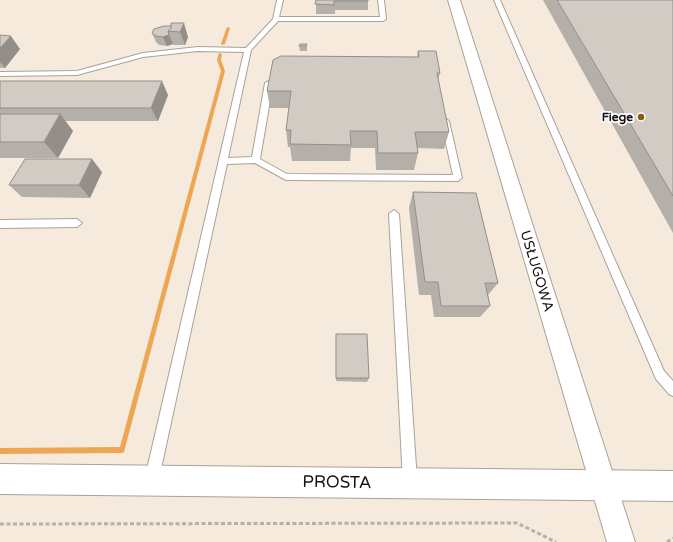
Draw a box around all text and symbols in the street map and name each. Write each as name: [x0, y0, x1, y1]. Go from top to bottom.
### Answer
place label: Fiege: [602, 110, 633, 125]
marker: Fiege: [636, 112, 646, 122]
street label: USŁUGOWA: [517, 228, 557, 314]
street label: PROSTA: [302, 471, 372, 493]

